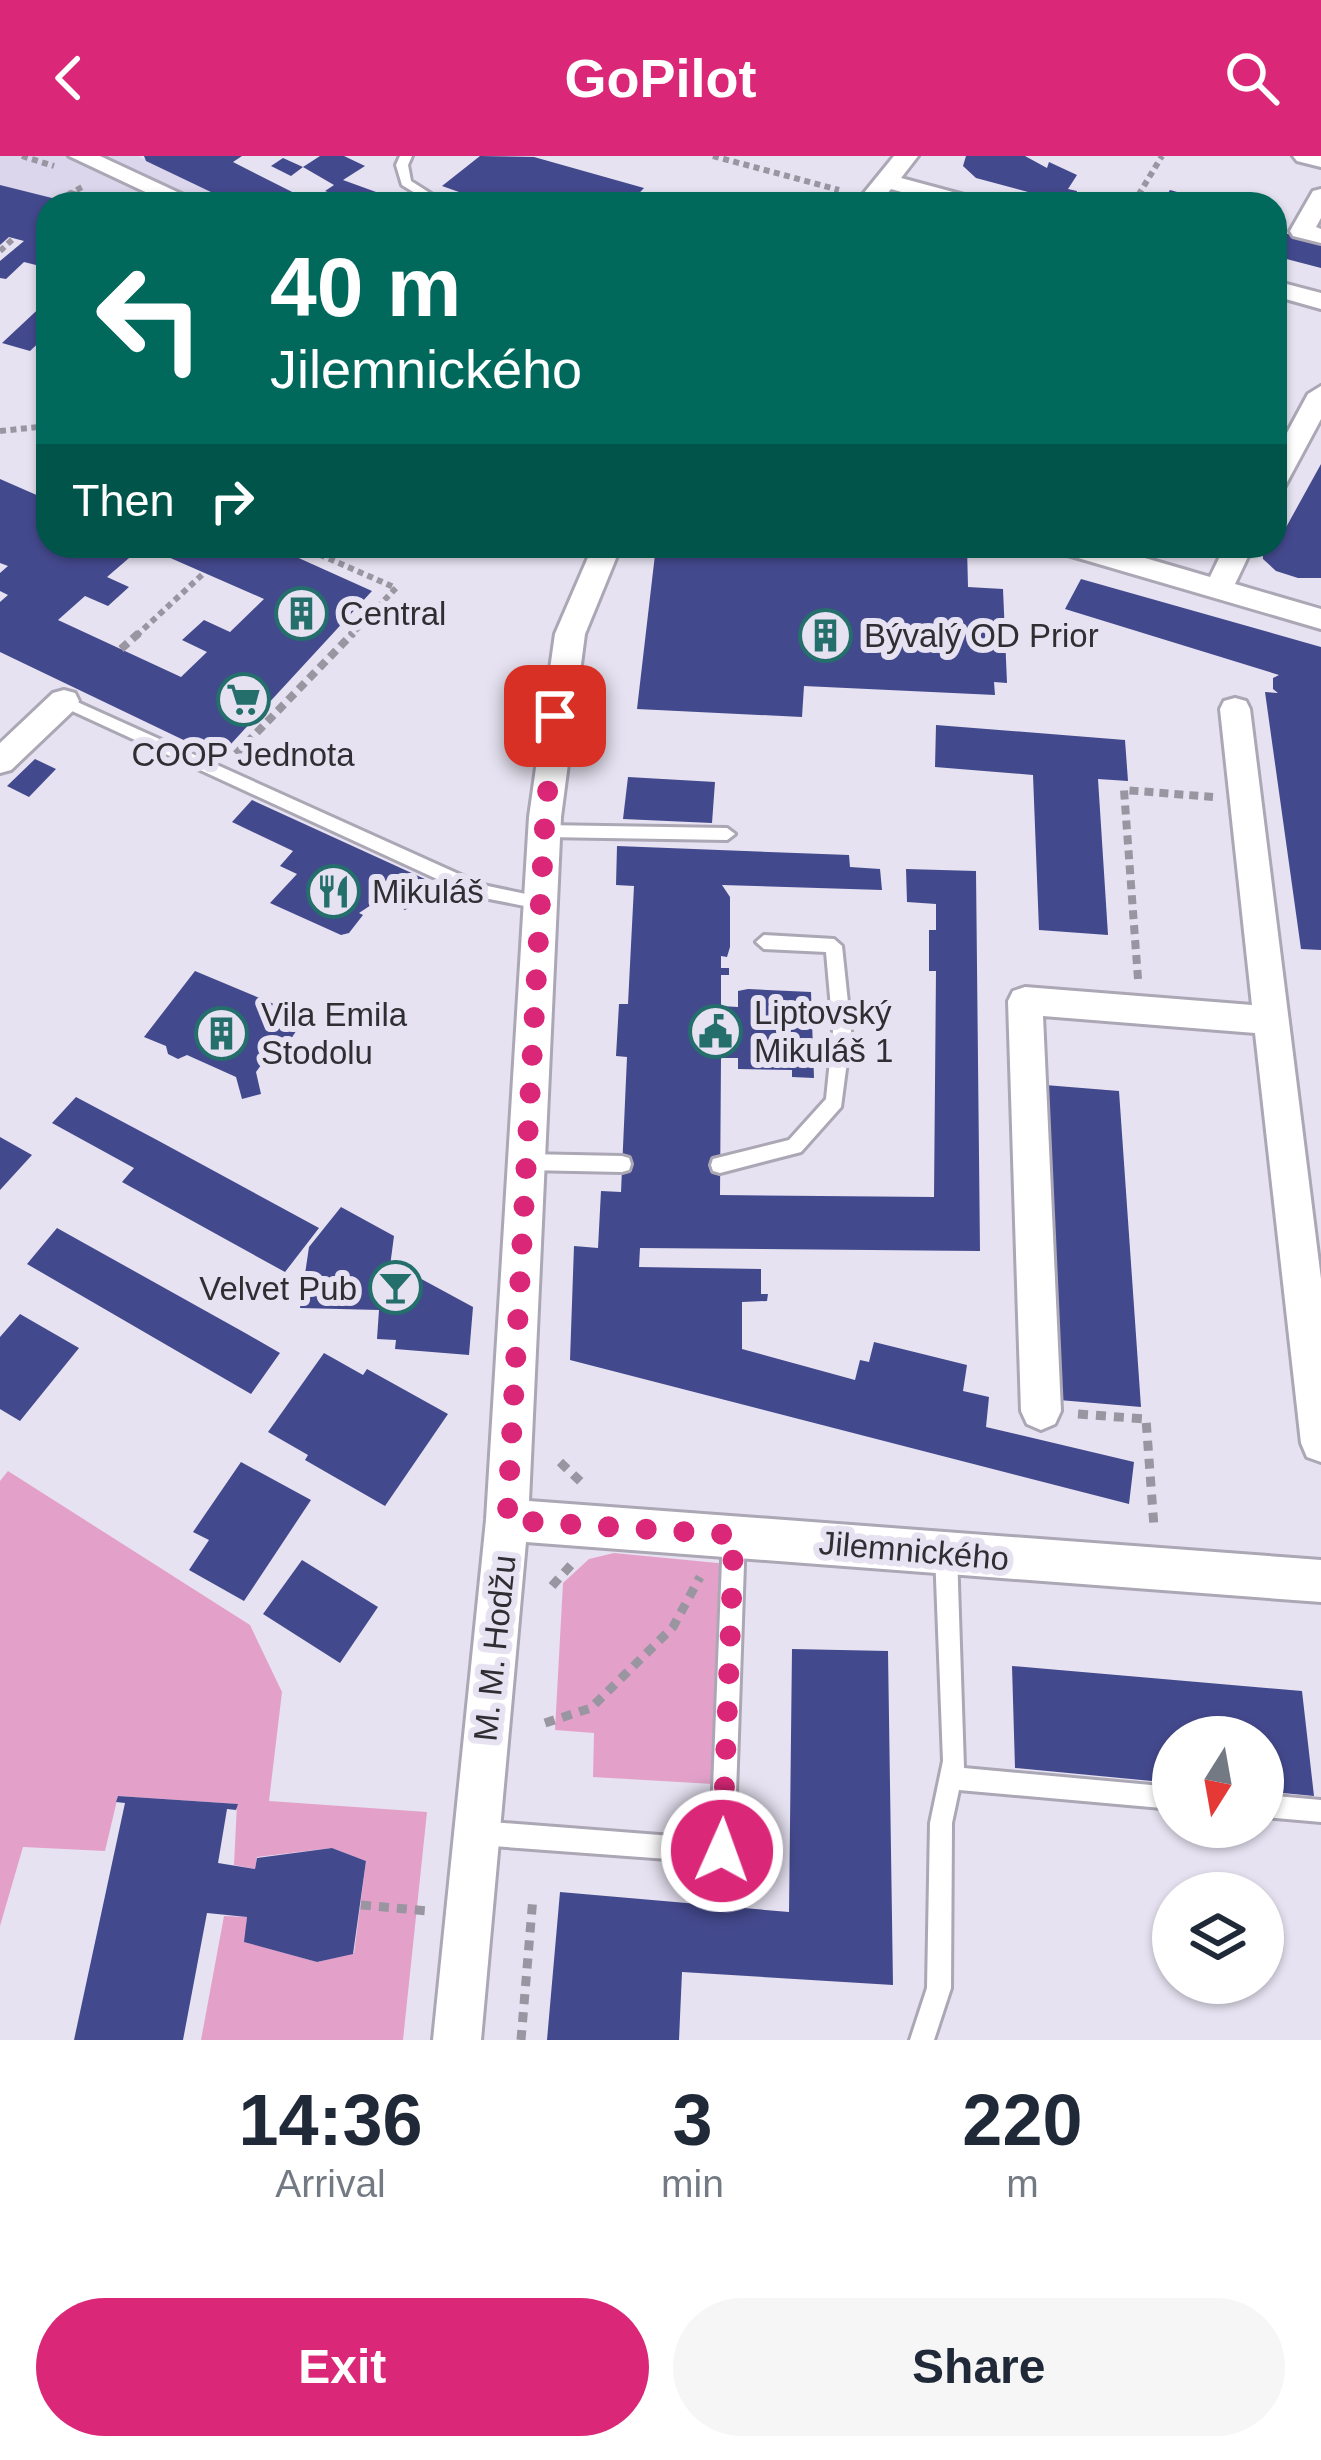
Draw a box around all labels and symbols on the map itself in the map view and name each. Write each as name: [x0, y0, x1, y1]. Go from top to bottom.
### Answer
building icon: Central: [273, 585, 329, 641]
place label: Central: [340, 595, 446, 632]
building icon: Bývalý OD Prior: [797, 607, 853, 663]
place label: Bývalý OD Prior: [864, 617, 1099, 654]
pin: [504, 665, 606, 767]
supermarket icon: COOP Jednota: [215, 672, 271, 728]
place label: COOP Jednota: [131, 736, 355, 773]
restaurant icon: Mikuláš: [305, 863, 361, 919]
place label: Mikuláš: [372, 873, 484, 910]
place label: Liptovský Mikuláš 1: [754, 994, 893, 1069]
place label: Vila Emila Stodolu: [261, 996, 408, 1071]
public building icon: Liptovský Mikuláš 1: [687, 1003, 743, 1059]
building icon: Vila Emila Stodolu: [194, 1005, 250, 1061]
bar icon: Velvet Pub: [368, 1260, 424, 1316]
place label: Velvet Pub: [199, 1270, 357, 1307]
street label: Jilemnického: [817, 1524, 1011, 1577]
street label: M. M. Hodžu: [466, 1553, 523, 1743]
north arrow: [1152, 1716, 1284, 1848]
position arrow: [659, 1788, 785, 1914]

